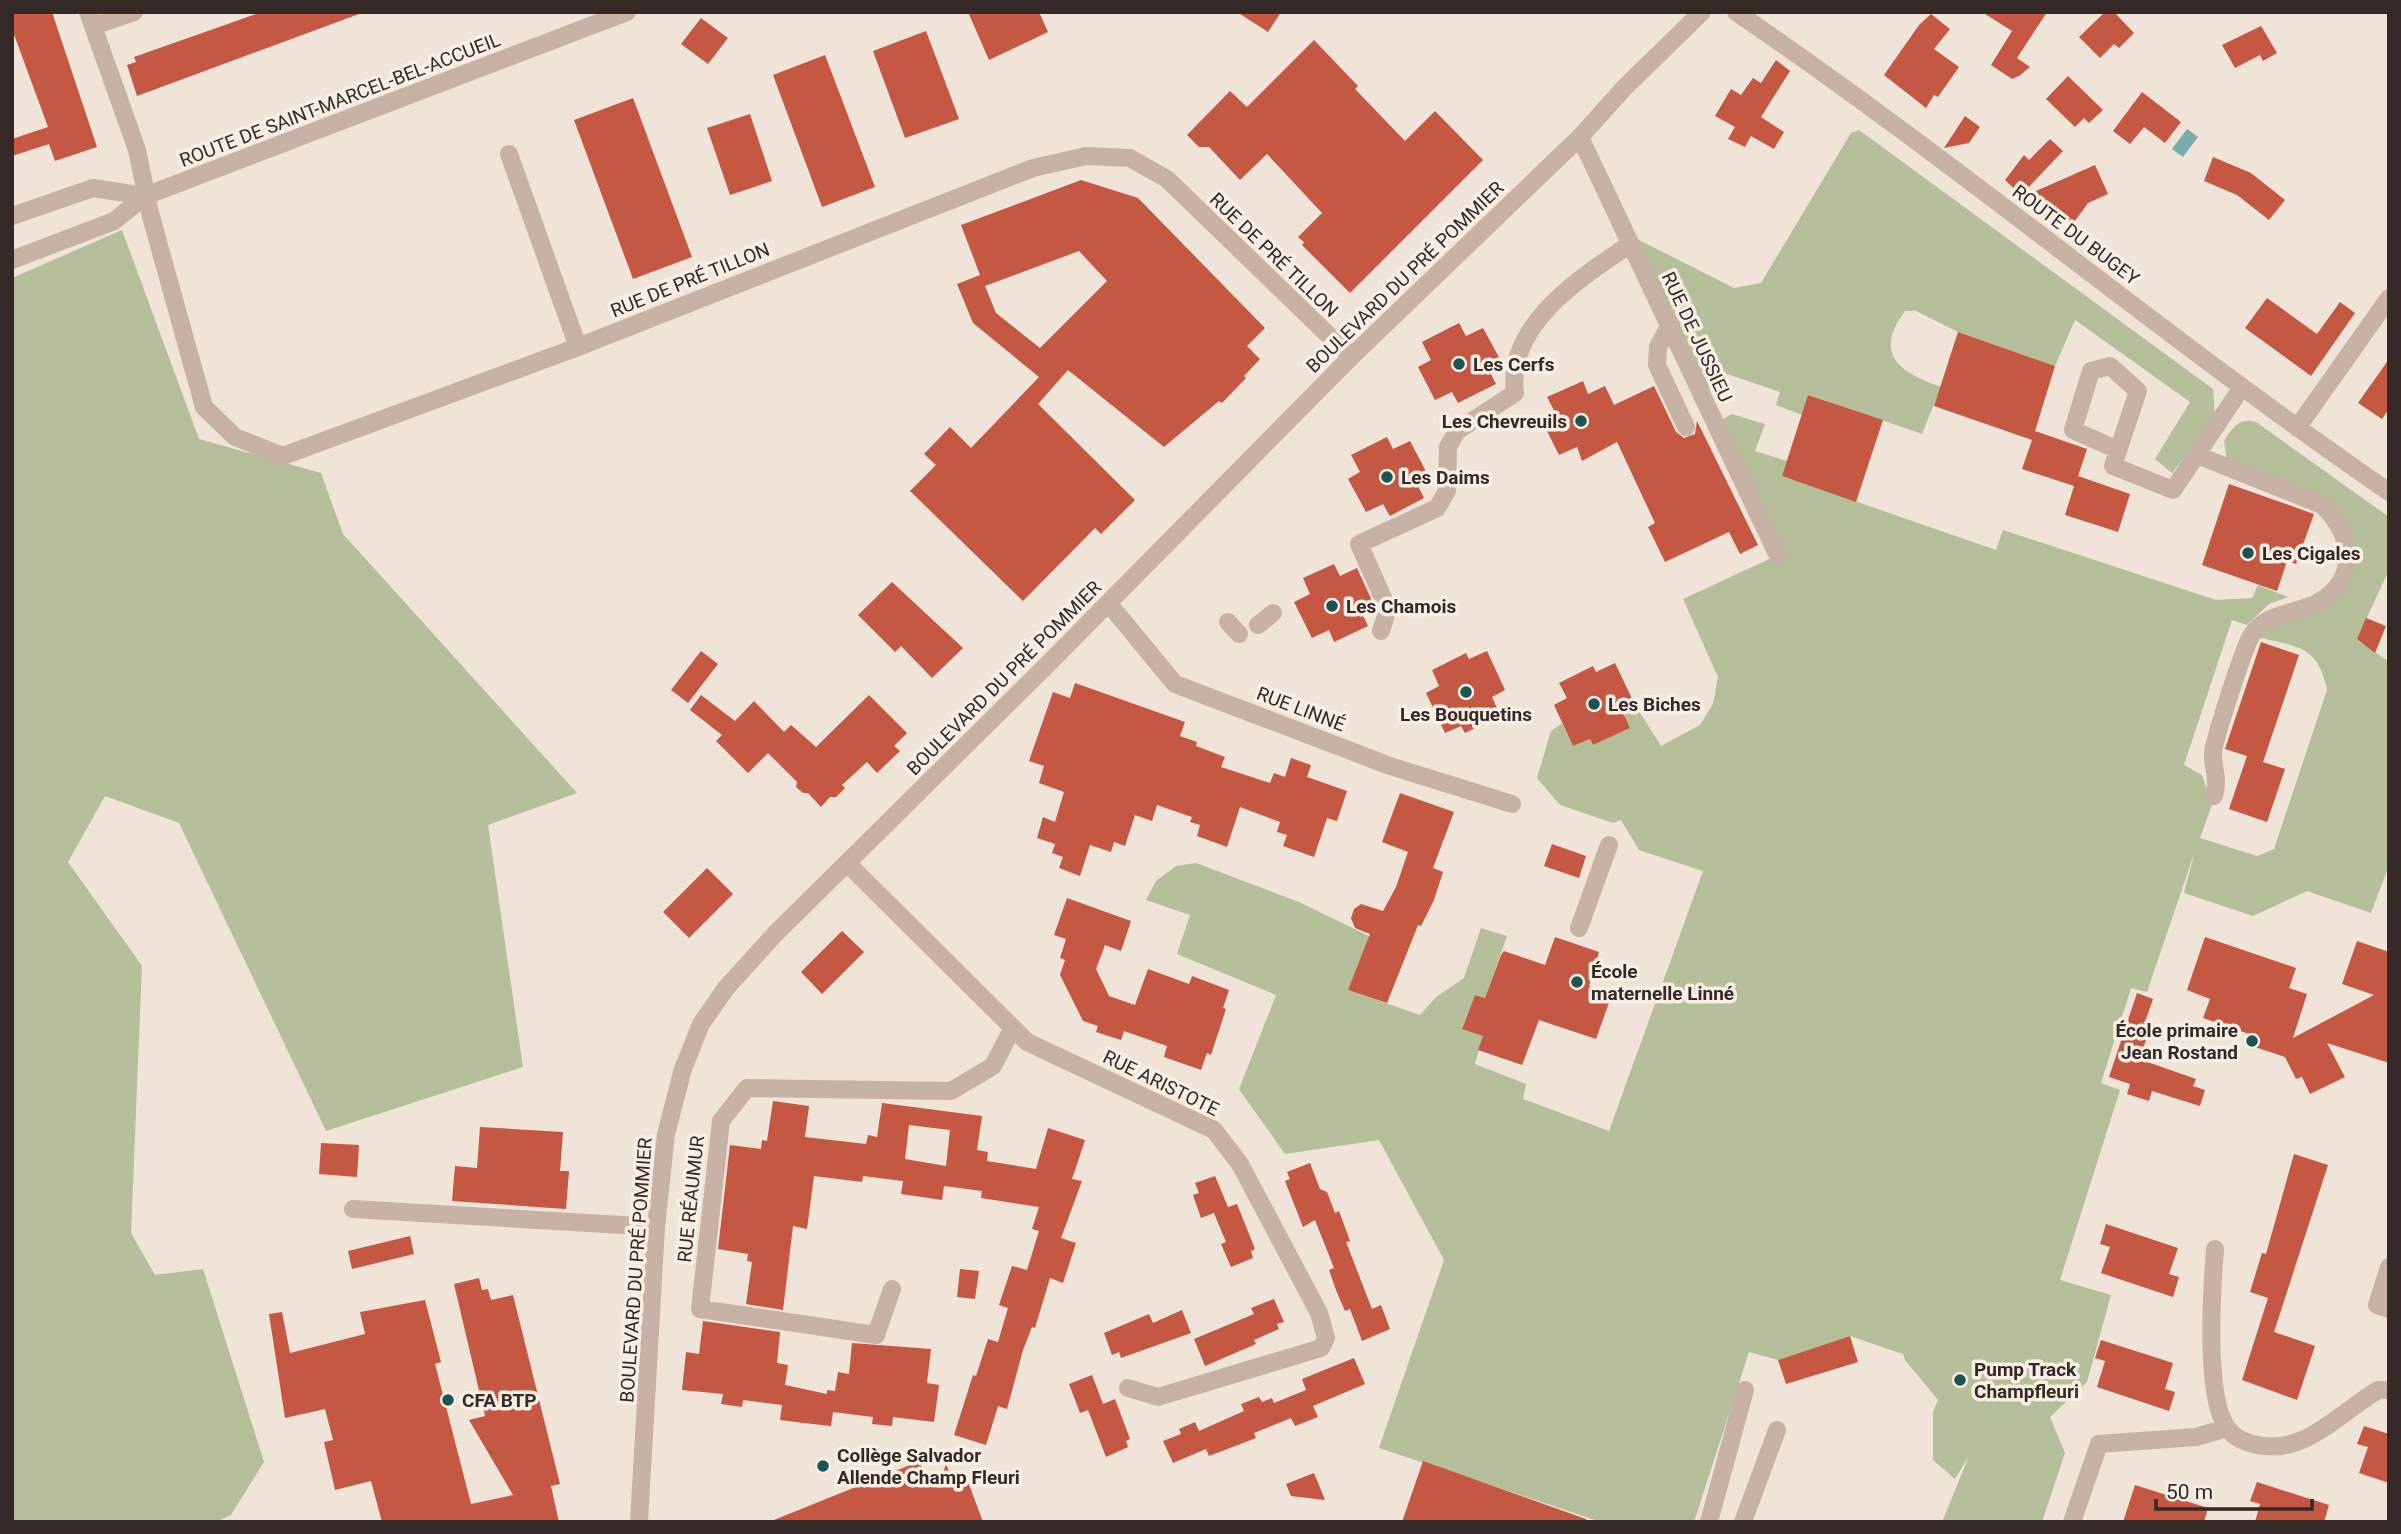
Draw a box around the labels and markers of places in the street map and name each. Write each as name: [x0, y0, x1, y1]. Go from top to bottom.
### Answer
place label: Les Cerfs: [1473, 353, 1555, 376]
marker: Les Cerfs: [1451, 356, 1467, 372]
place label: Les Chevreuils: [1442, 410, 1567, 433]
marker: Les Chevreuils: [1573, 413, 1589, 429]
place label: Les Daims: [1401, 466, 1490, 489]
marker: Les Daims: [1379, 469, 1395, 485]
place label: Les Cigales: [2262, 542, 2361, 565]
marker: Les Cigales: [2240, 545, 2256, 561]
place label: Les Chamois: [1346, 595, 1456, 618]
marker: Les Chamois: [1324, 598, 1340, 614]
marker: Les Bouquetins: [1458, 684, 1474, 700]
place label: Les Biches: [1608, 693, 1701, 716]
marker: Les Biches: [1586, 696, 1602, 712]
place label: Les Bouquetins: [1400, 703, 1532, 726]
place label: École maternelle Linné: [1591, 960, 1734, 1005]
marker: École maternelle Linné: [1569, 974, 1585, 990]
place label: École primaire Jean Rostand: [2115, 1019, 2238, 1064]
marker: École primaire Jean Rostand: [2244, 1033, 2260, 1049]
place label: Pump Track Champfleuri: [1974, 1358, 2079, 1403]
marker: Pump Track Champfleuri: [1952, 1372, 1968, 1388]
place label: CFA BTP: [462, 1389, 537, 1412]
marker: CFA BTP: [440, 1392, 456, 1408]
place label: Collège Salvador Allende Champ Fleuri: [837, 1444, 1020, 1489]
marker: Collège Salvador Allende Champ Fleuri: [815, 1458, 831, 1474]

